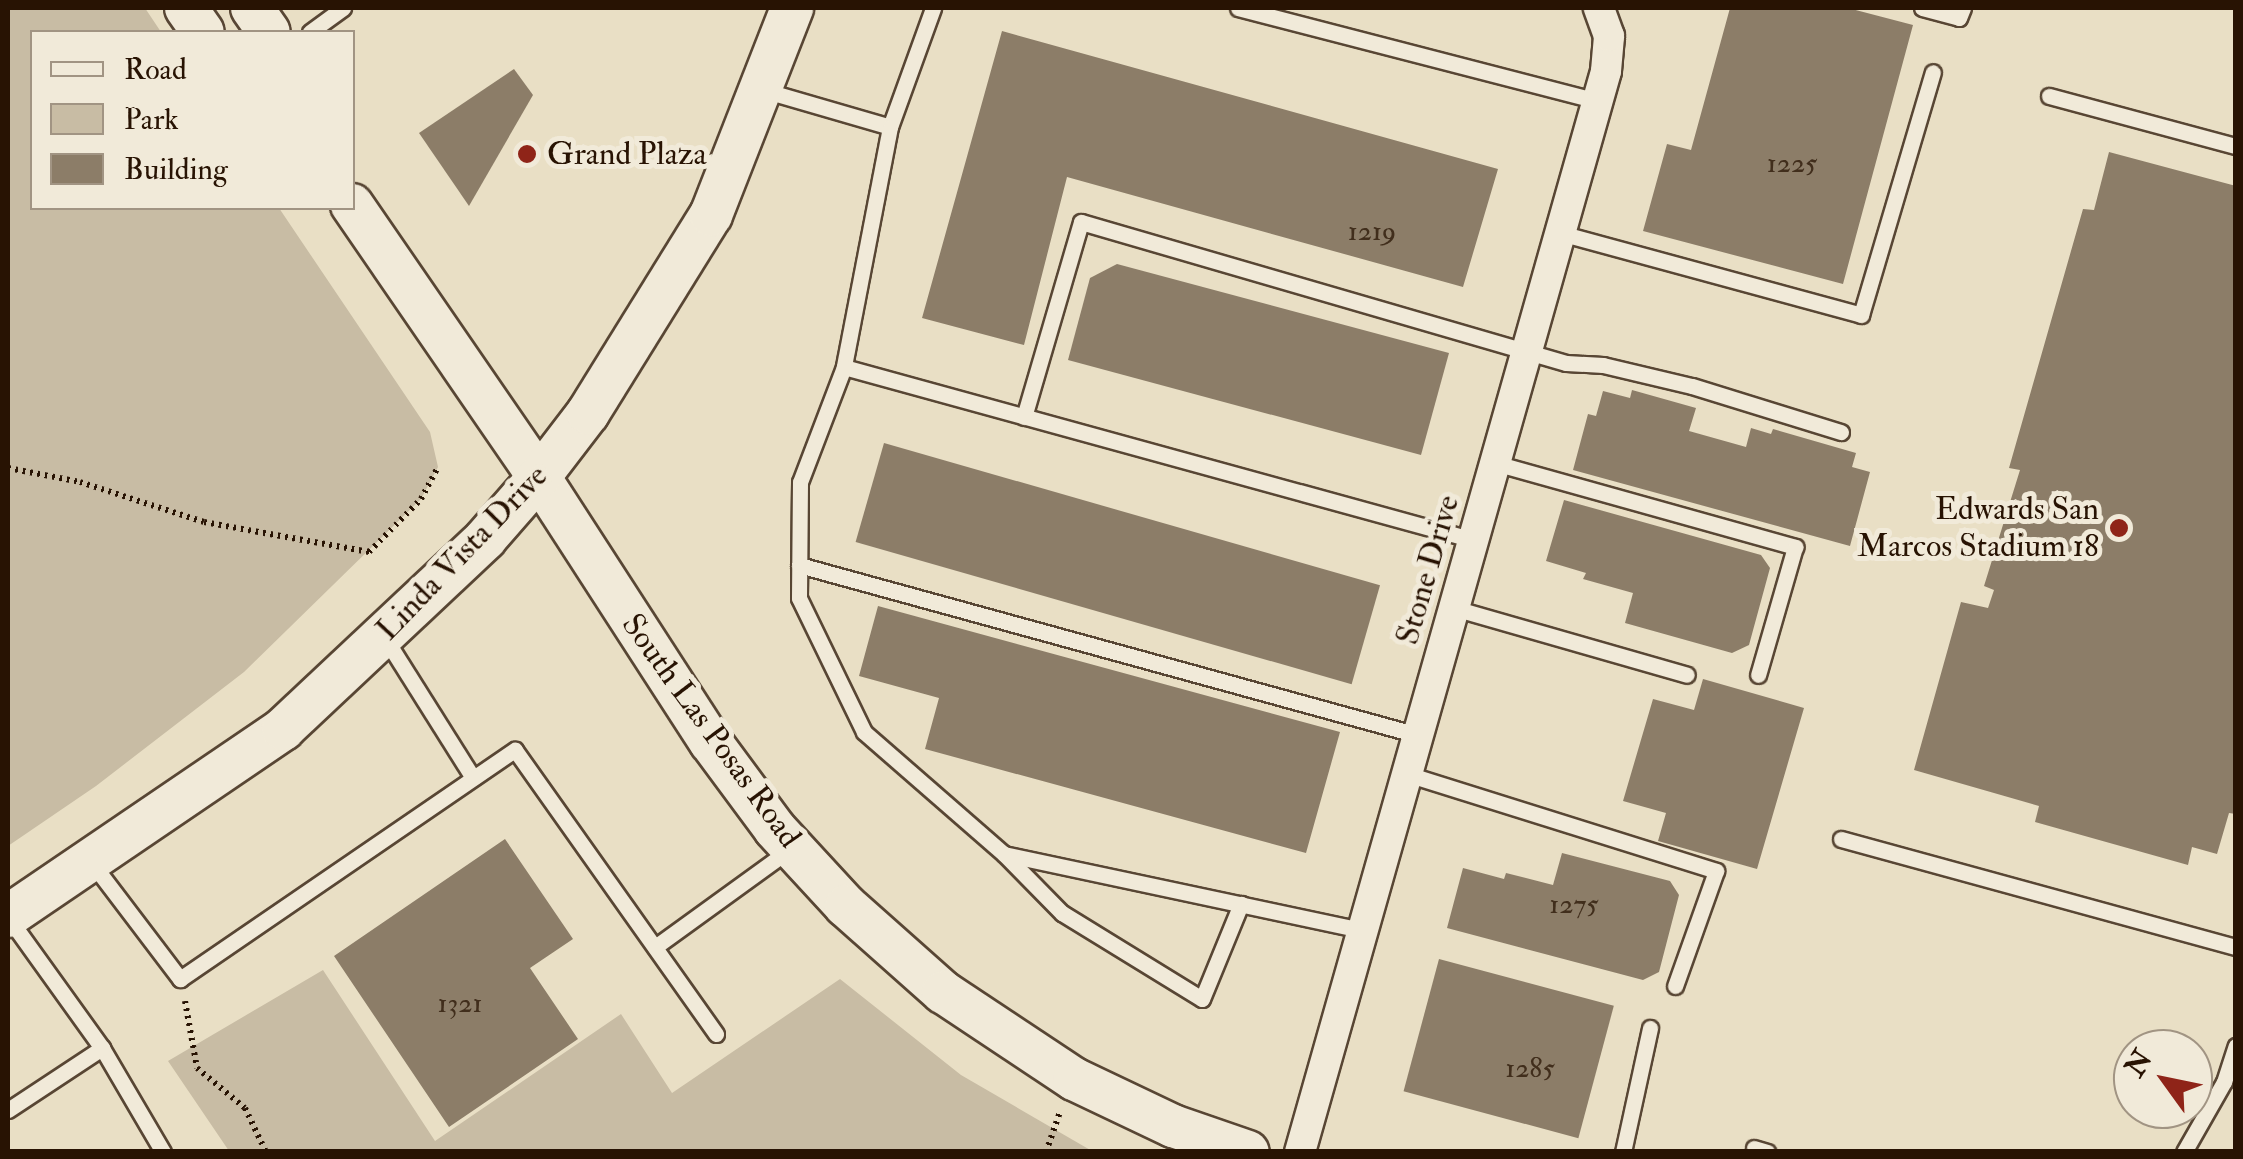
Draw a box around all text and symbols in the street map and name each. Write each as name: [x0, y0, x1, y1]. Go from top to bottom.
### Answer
legend: [30, 30, 355, 210]
text: Road: [124, 51, 187, 88]
text: Park: [124, 101, 179, 138]
place label: Grand Plaza: [547, 135, 707, 173]
marker: Grand Plaza: [516, 143, 538, 165]
house number: 1225: [1767, 147, 1817, 181]
text: Building: [124, 151, 228, 188]
house number: 1219: [1348, 215, 1396, 249]
street label: Linda Vista Drive: [369, 457, 555, 649]
street label: Stone Drive: [1388, 491, 1468, 649]
place label: Edwards San Marcos Stadium 18: [1857, 491, 2099, 566]
marker: Edwards San Marcos Stadium 18: [2108, 517, 2130, 539]
street label: South Las Posas Road: [613, 607, 809, 855]
house number: 1275: [1549, 888, 1599, 922]
house number: 1321: [438, 987, 482, 1021]
north arrow: [2113, 1029, 2213, 1129]
text: N: [2118, 1043, 2161, 1084]
house number: 1285: [1505, 1052, 1555, 1086]

